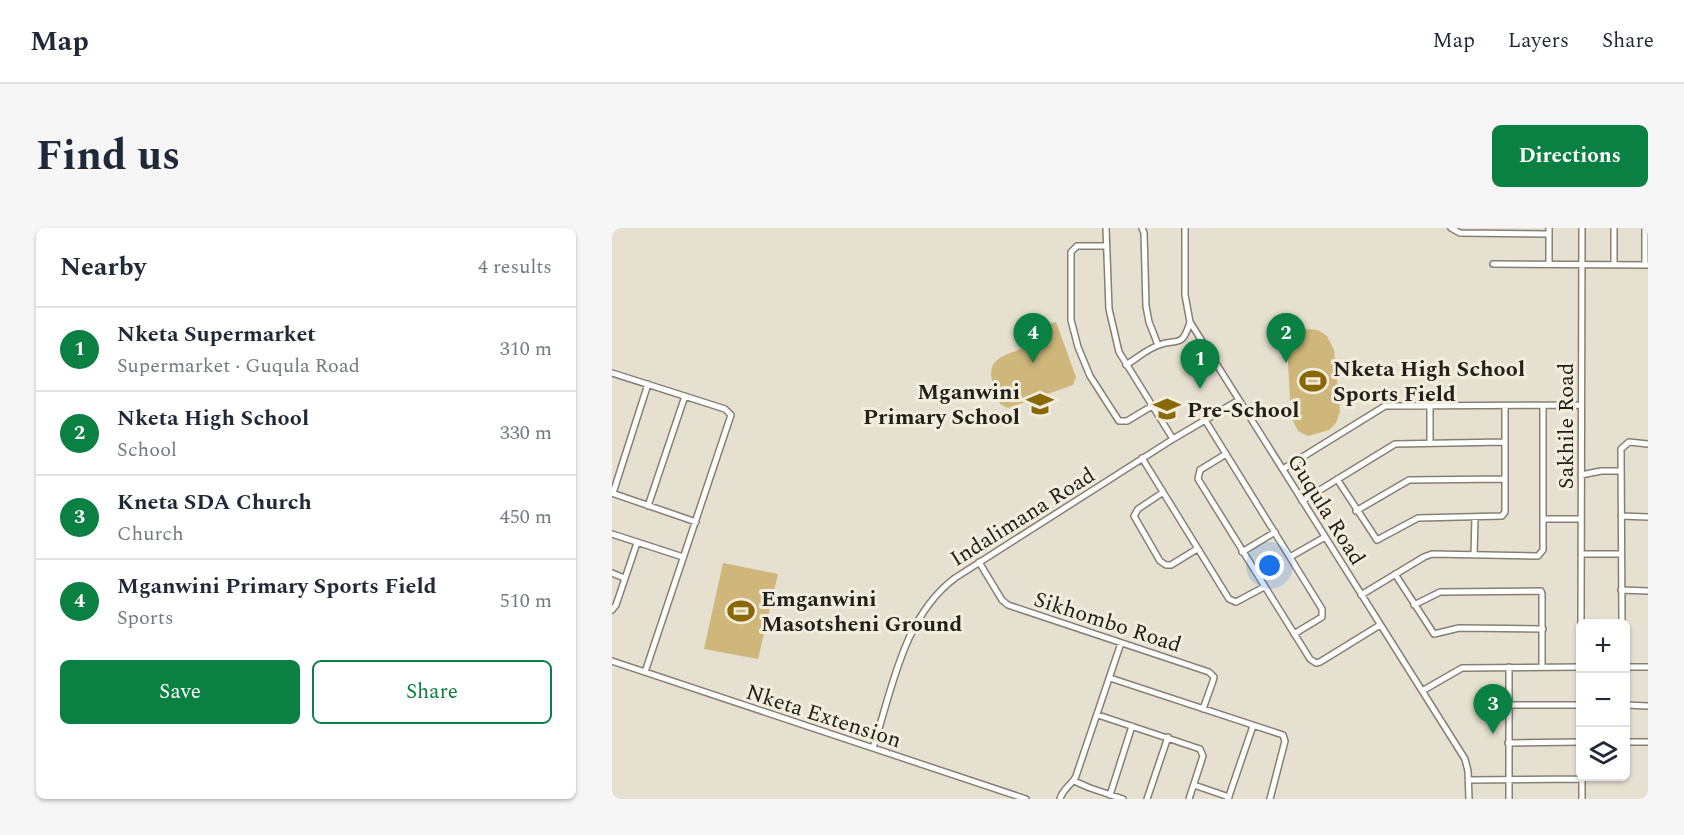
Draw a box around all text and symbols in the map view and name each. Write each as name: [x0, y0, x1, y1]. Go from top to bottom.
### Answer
text: Map: [30, 20, 89, 63]
text: Map: [1433, 25, 1475, 57]
text: Layers: [1508, 25, 1569, 57]
text: Share: [1602, 25, 1654, 57]
text: Find us: [36, 125, 180, 188]
button: Directions: [1492, 125, 1648, 187]
text: Nearby: [60, 247, 146, 287]
text: 4 results: [478, 252, 552, 282]
pin: 4: [1014, 314, 1052, 363]
pin: 2: [1266, 314, 1306, 363]
text: Nketa Supermarket: [117, 318, 316, 351]
text: 1: [74, 334, 85, 364]
text: 310 m: [500, 334, 552, 364]
pin: 1: [1180, 340, 1220, 389]
text: Supermarket · Guqula Road: [117, 351, 360, 381]
place label: Nketa High School Sports Field: [1333, 353, 1525, 411]
street label: Sakhile Road: [1550, 363, 1583, 489]
sports icon: Nketa High School Sports Field: [1298, 366, 1328, 396]
place label: Mganwini Primary School: [863, 376, 1020, 434]
school or university icon: Mganwini Primary School: [1025, 389, 1055, 419]
school or university icon: Pre-School: [1152, 394, 1182, 424]
place label: Pre-School: [1187, 394, 1299, 427]
text: Nketa High School: [117, 402, 309, 435]
text: 2: [74, 418, 85, 448]
text: 330 m: [500, 418, 552, 448]
text: School: [117, 435, 177, 465]
street label: Guqula Road: [1278, 448, 1373, 572]
street label: Indalimana Road: [944, 459, 1102, 575]
text: Kneta SDA Church: [117, 486, 312, 519]
text: 3: [74, 502, 85, 532]
text: 450 m: [500, 502, 552, 532]
text: Church: [117, 519, 184, 549]
your location: [1255, 551, 1284, 580]
text: Mganwini Primary Sports Field: [117, 570, 436, 603]
place label: Emganwini Masotsheni Ground: [761, 583, 962, 641]
street label: Sikhombo Road: [1029, 583, 1186, 662]
text: 4: [74, 586, 85, 616]
text: 510 m: [500, 586, 552, 616]
sports icon: Emganwini Masotsheni Ground: [726, 596, 756, 626]
text: Sports: [117, 603, 174, 633]
map controls: [1576, 619, 1630, 781]
button: +: [1576, 619, 1630, 673]
button: Save: [60, 660, 300, 724]
button: Share: [312, 660, 552, 724]
button: −: [1576, 673, 1630, 727]
street label: Nketa Extension: [742, 676, 906, 757]
pin: 3: [1474, 684, 1512, 734]
button: layers: [1576, 727, 1630, 781]

